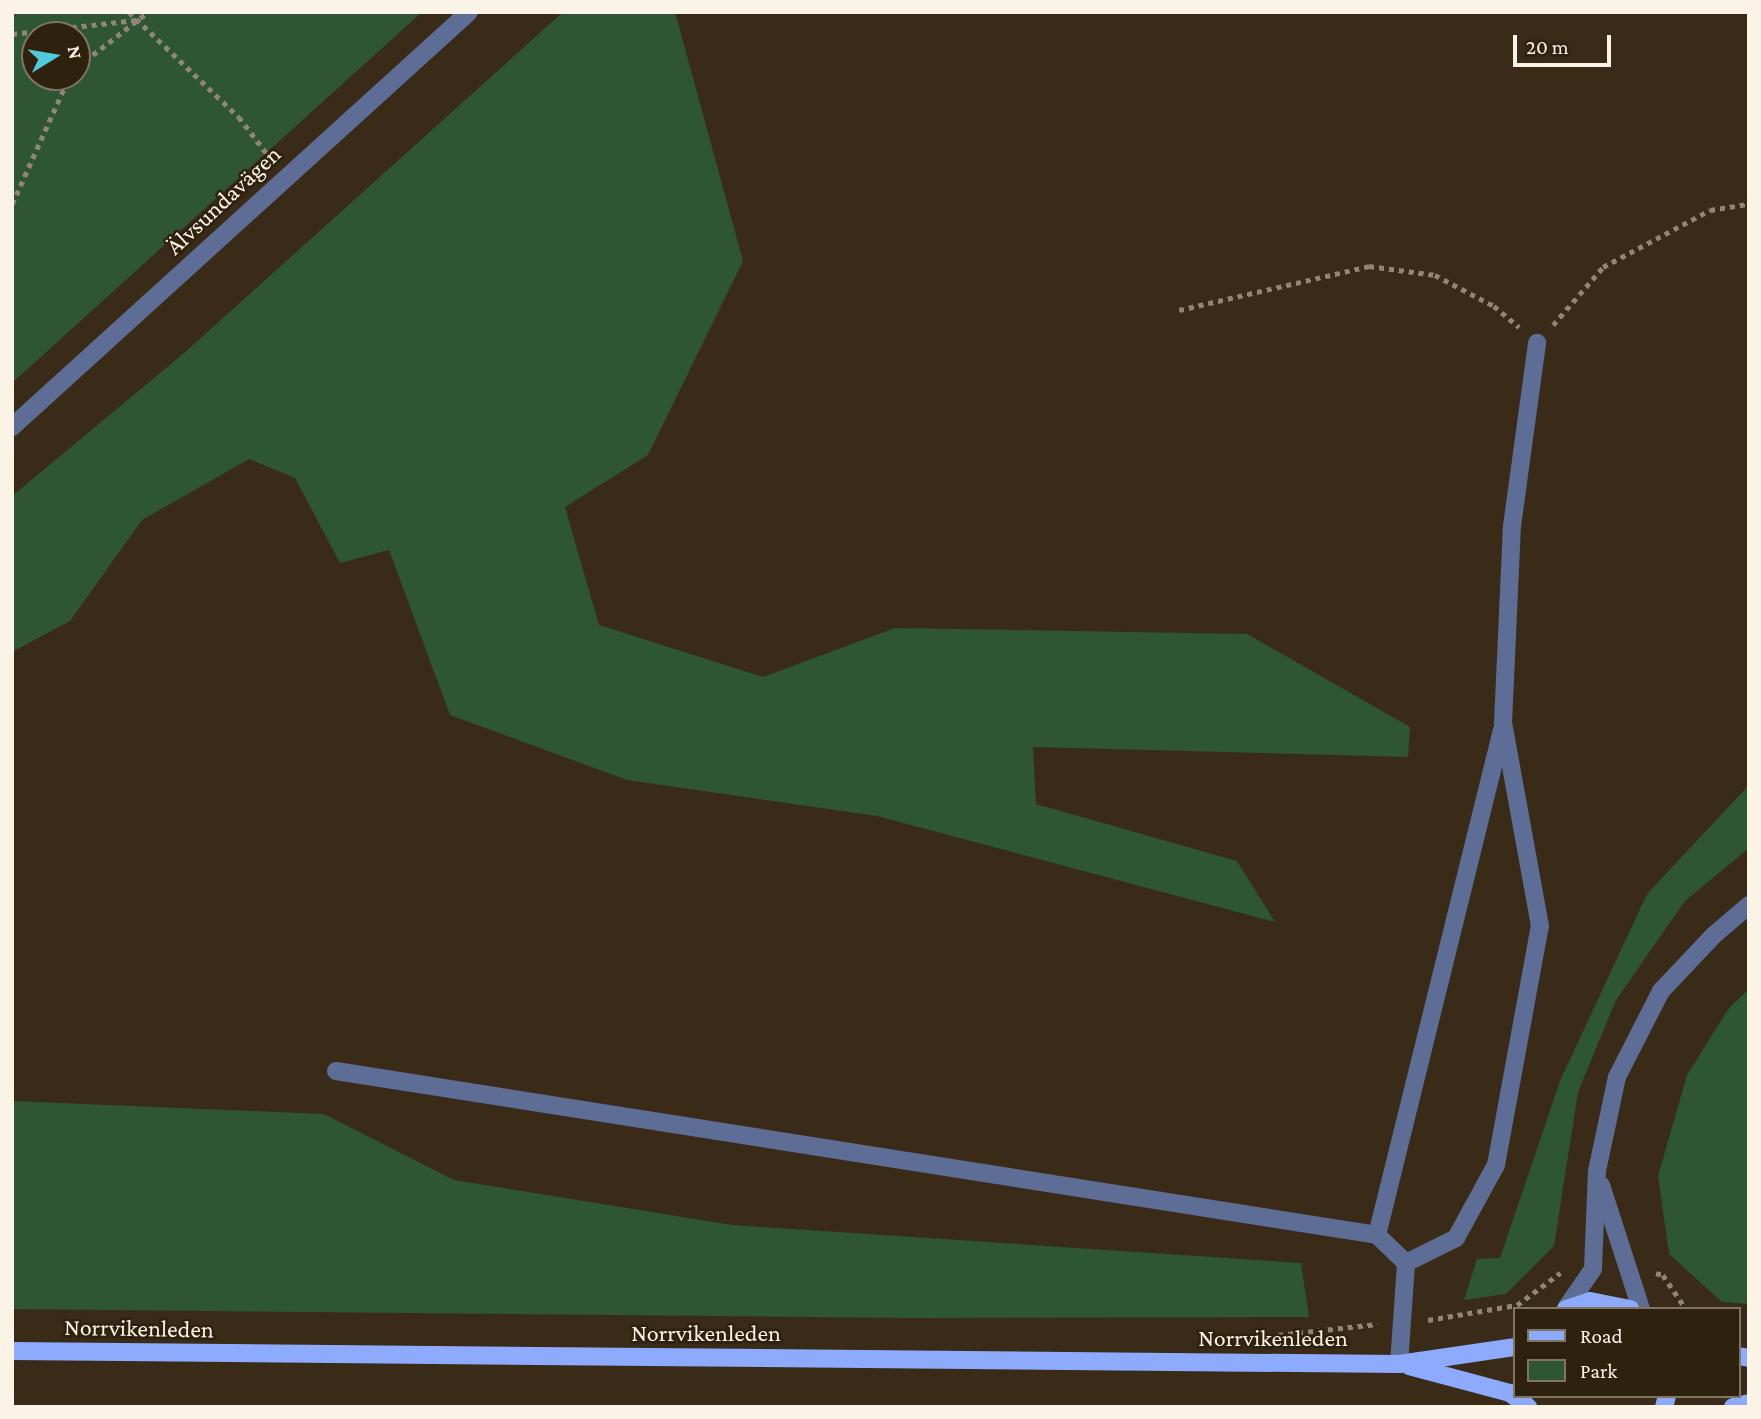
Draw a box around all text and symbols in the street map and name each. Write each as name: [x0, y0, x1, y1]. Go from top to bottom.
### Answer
north arrow: [21, 21, 91, 91]
scale bar: [1516, 21, 1614, 65]
text: 20 m: [1526, 35, 1569, 59]
text: N: [64, 44, 87, 61]
street label: Älvsundavägen: [160, 140, 286, 260]
legend: [1512, 1307, 1740, 1398]
street label: Norrvikenleden: [64, 1312, 214, 1344]
street label: Norrvikenleden: [631, 1319, 781, 1347]
street label: Norrvikenleden: [1198, 1324, 1348, 1352]
text: Road: [1580, 1324, 1623, 1348]
text: Park: [1580, 1359, 1617, 1383]

